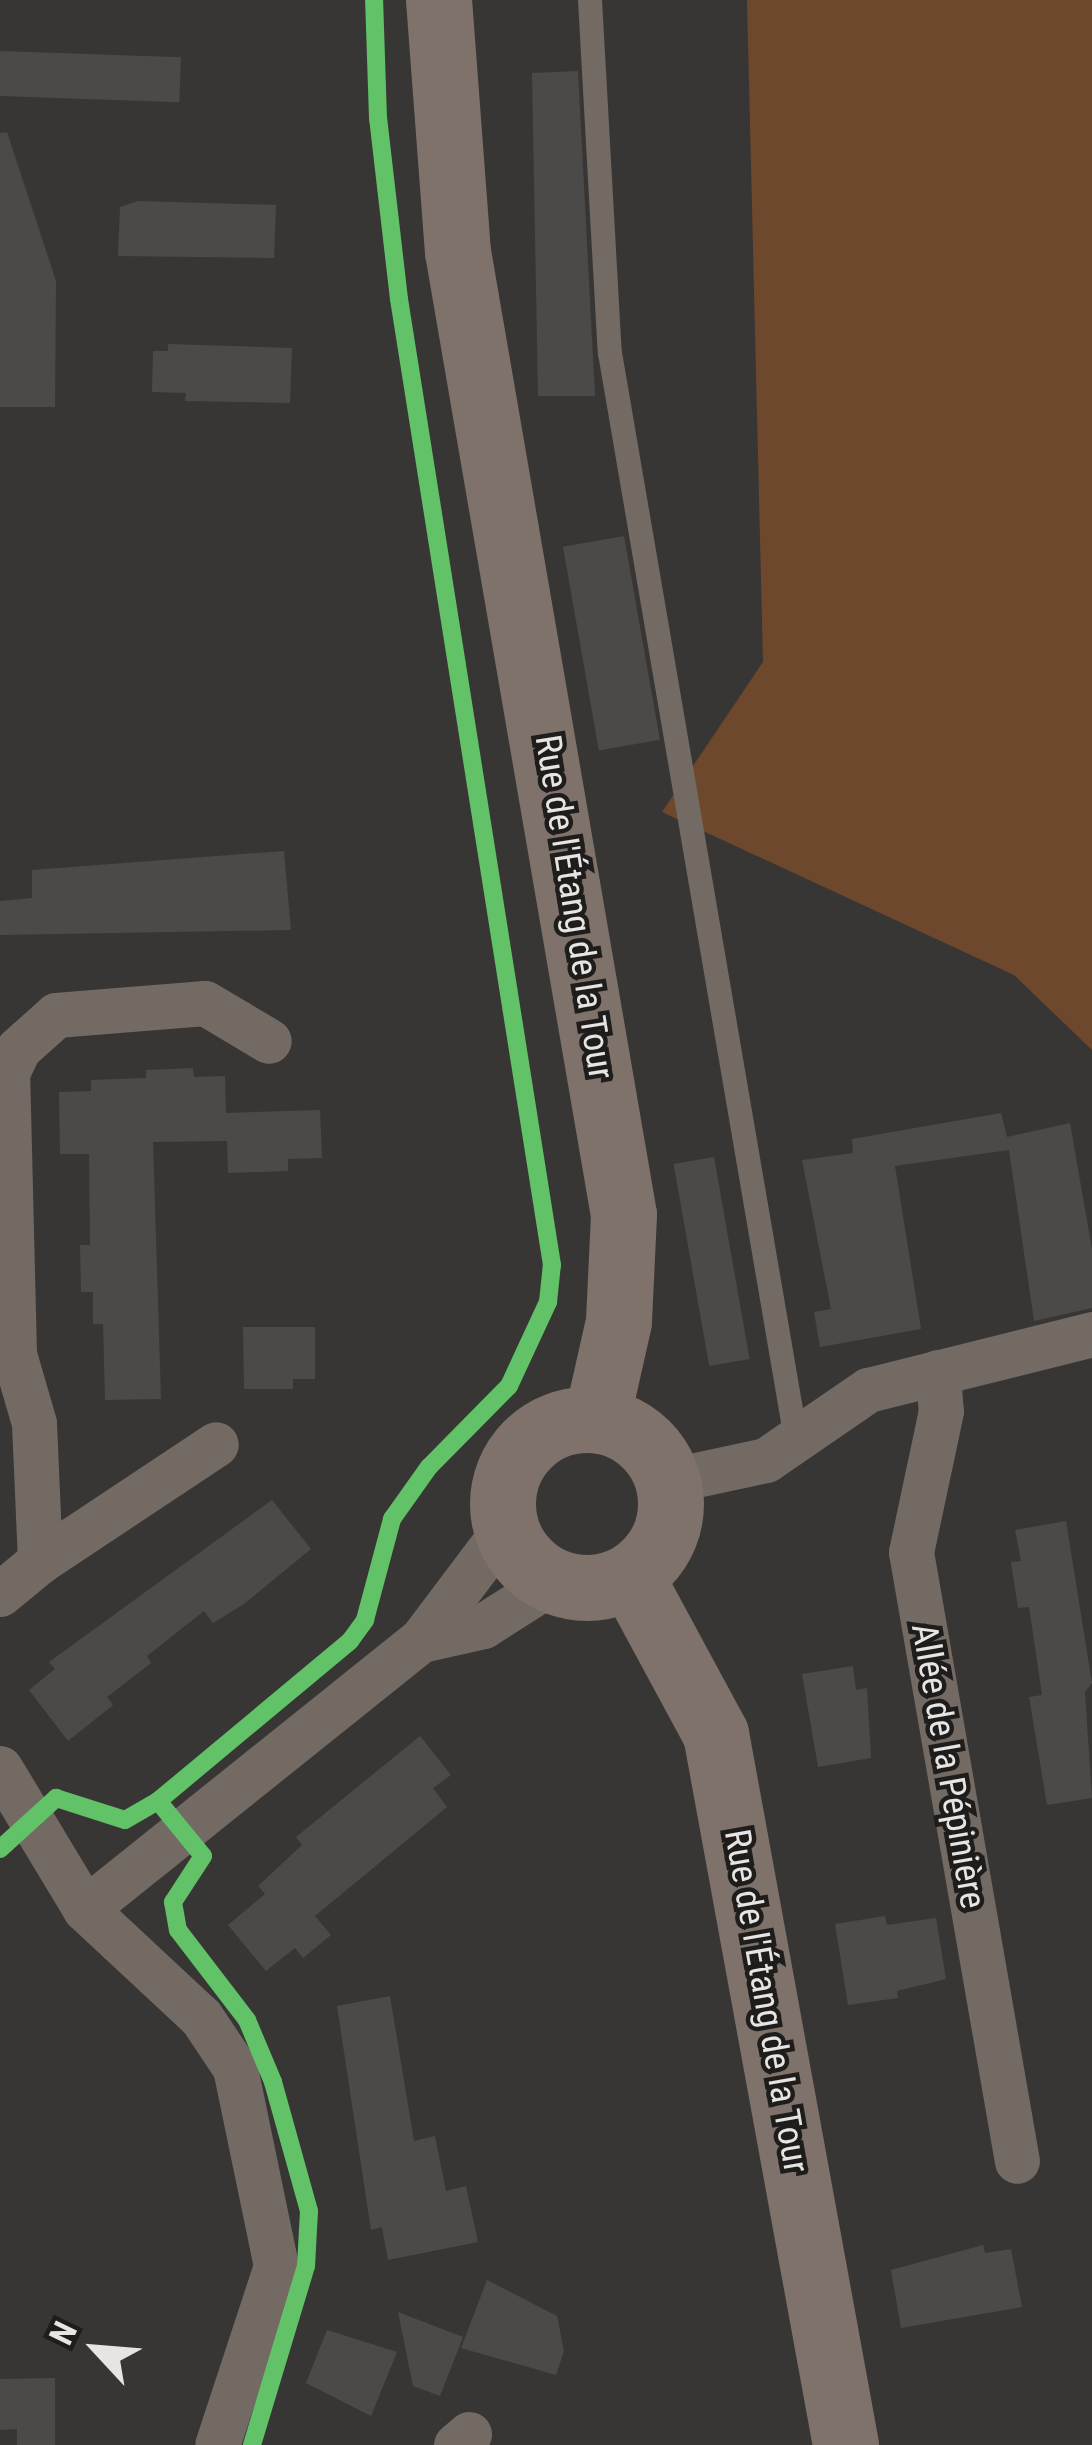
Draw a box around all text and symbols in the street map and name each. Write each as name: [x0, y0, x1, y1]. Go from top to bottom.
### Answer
street label: Rue de l'Étang de la Tour: [525, 731, 623, 1083]
street label: Allée de la Pépinière: [902, 1620, 994, 1912]
street label: Rue de l'Étang de la Tour: [714, 1826, 818, 2176]
north arrow: [36, 2289, 156, 2409]
text: N: [41, 2315, 85, 2351]

